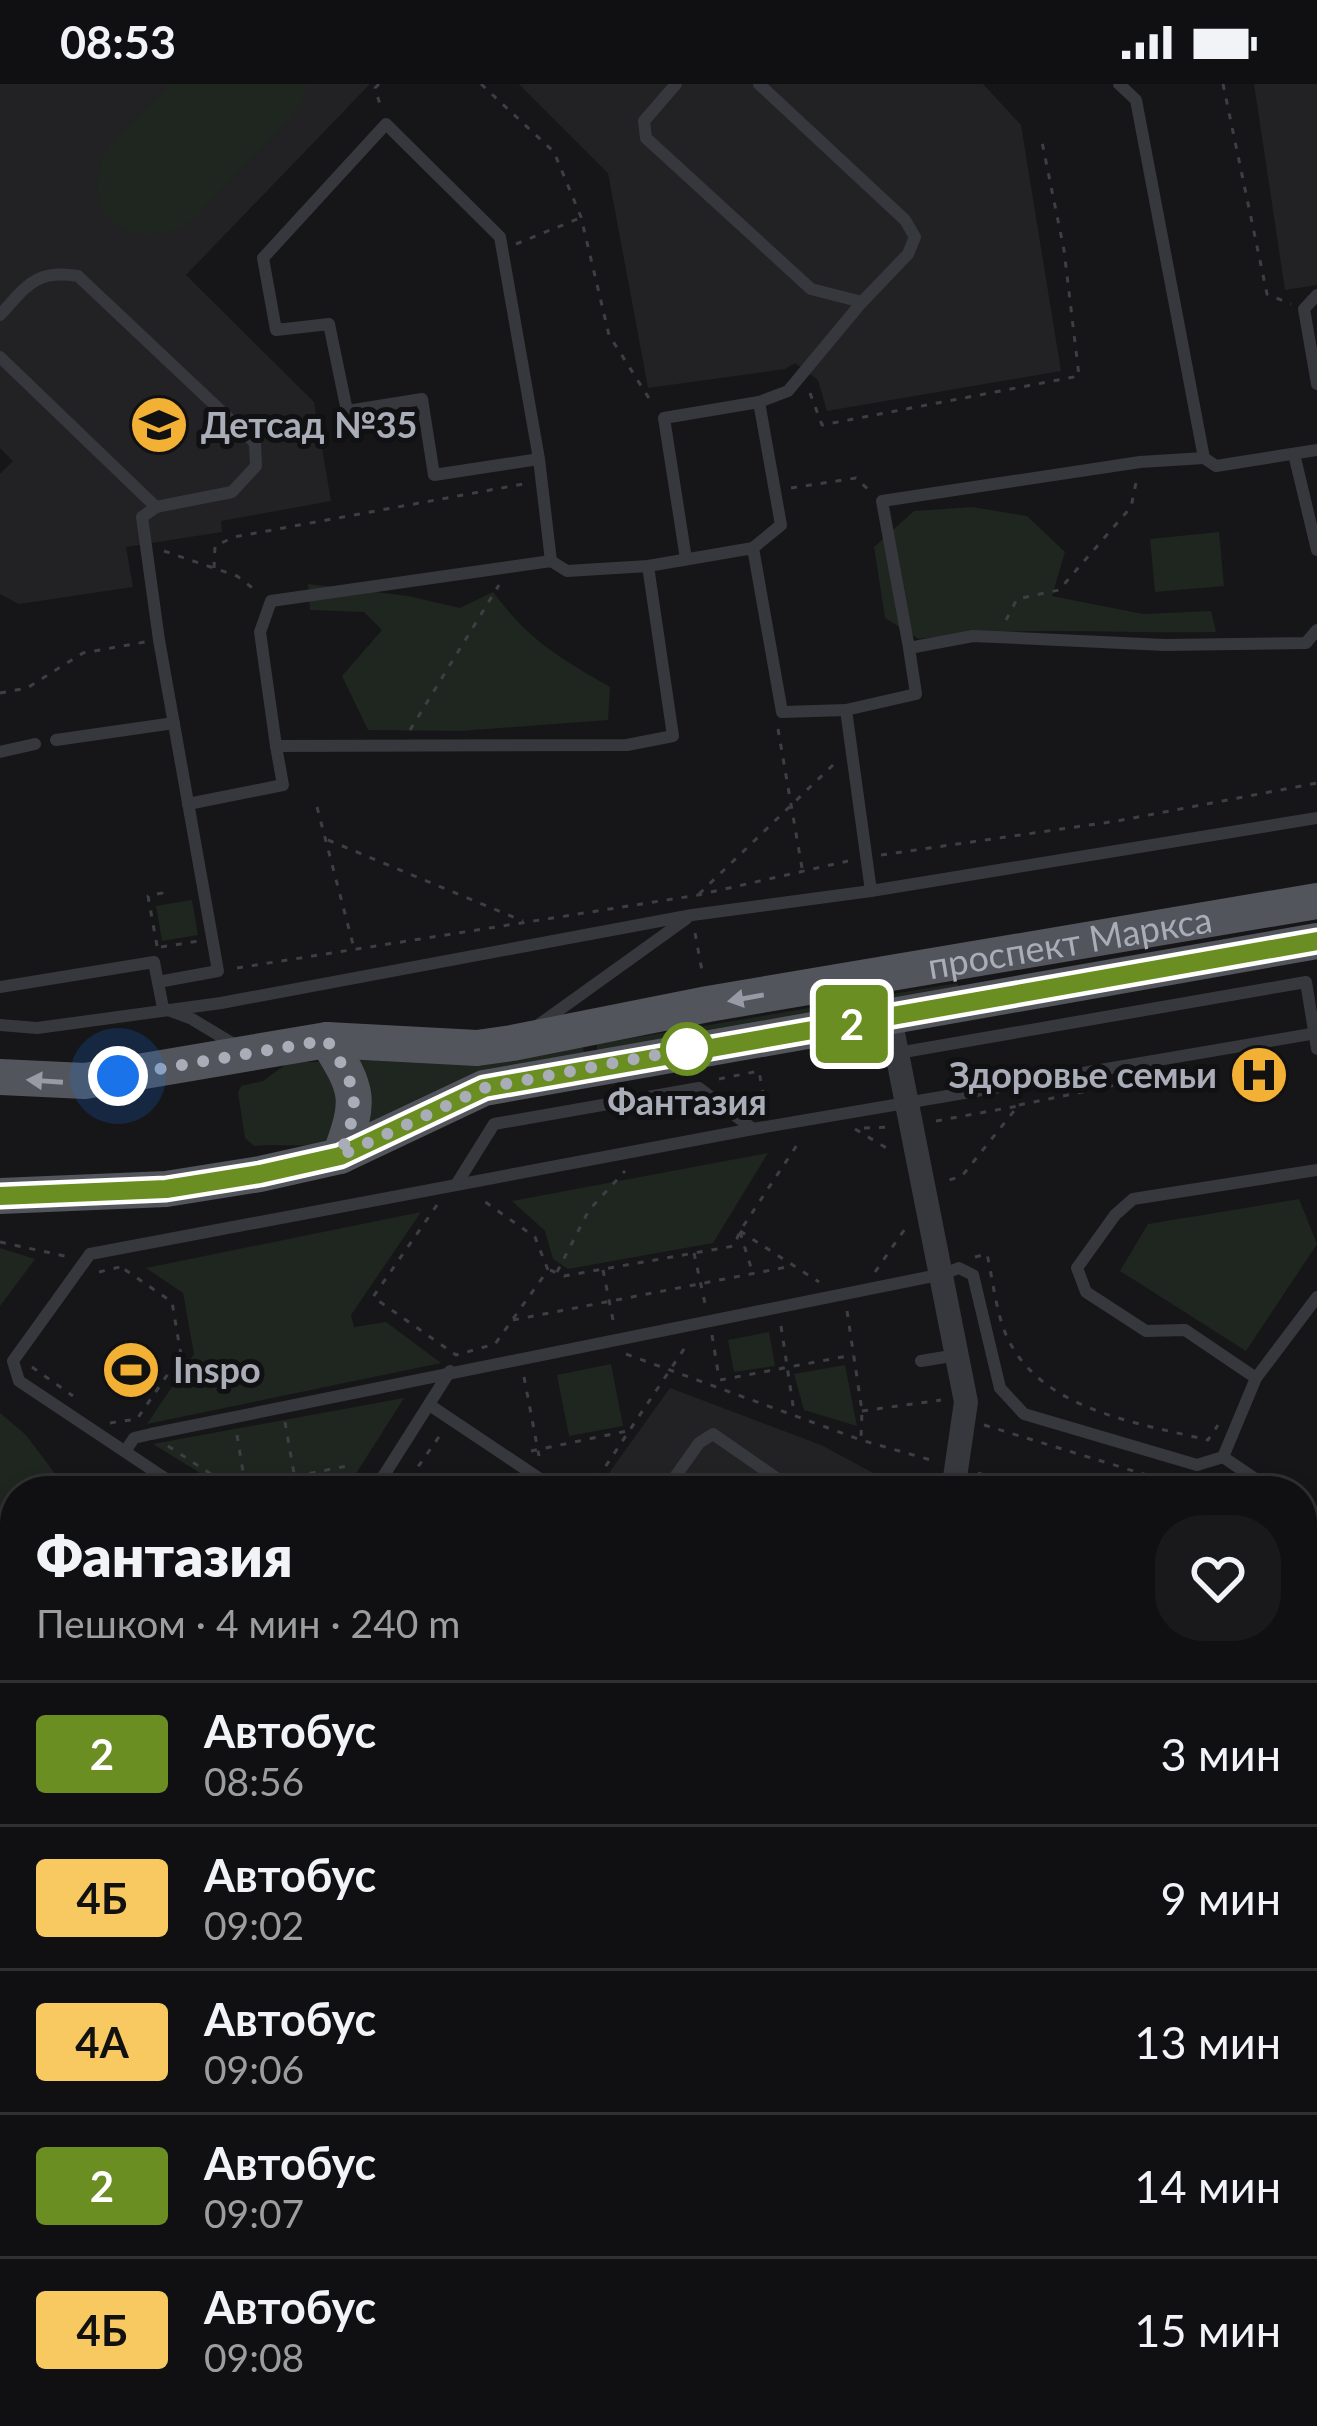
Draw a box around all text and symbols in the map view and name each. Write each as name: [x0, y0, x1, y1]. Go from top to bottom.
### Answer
text: 08:53: [60, 15, 176, 69]
school or university icon: Детсад №35: [128, 394, 190, 456]
place label: Детсад №35: [201, 402, 418, 446]
street label: проспект Маркса: [924, 896, 1215, 987]
line badge: 2: [813, 985, 891, 1063]
one-way arrow: [727, 988, 764, 1007]
text: 2: [840, 999, 864, 1049]
marker: Фантазия: [662, 1024, 712, 1074]
hospital icon: Здоровье семьи: [1228, 1044, 1290, 1106]
your location: [88, 1046, 148, 1106]
place label: Здоровье семьи: [949, 1052, 1217, 1096]
one-way arrow: [26, 1071, 64, 1090]
place label: Фантазия: [607, 1079, 767, 1123]
sports icon: Inspo: [100, 1339, 162, 1401]
place label: Inspo: [173, 1347, 261, 1391]
button: heart: [1155, 1515, 1281, 1641]
text: Фантазия: [36, 1521, 293, 1589]
text: Пешком · 4 мин · 240 m: [36, 1600, 460, 1646]
text: Автобус: [204, 1704, 376, 1758]
text: 3 мин: [1160, 1727, 1281, 1781]
text: 2: [90, 1729, 114, 1779]
text: 08:56: [204, 1758, 304, 1804]
text: Автобус: [204, 1848, 376, 1902]
text: 9 мин: [1160, 1871, 1281, 1925]
text: 4Б: [77, 1873, 127, 1923]
text: 09:02: [204, 1902, 304, 1948]
text: Автобус: [204, 1992, 376, 2046]
text: 13 мин: [1134, 2015, 1281, 2069]
text: 4А: [75, 2017, 129, 2067]
text: 09:06: [204, 2046, 304, 2092]
text: Автобус: [204, 2136, 376, 2190]
text: 14 мин: [1134, 2159, 1281, 2213]
text: 2: [90, 2161, 114, 2211]
text: 09:07: [204, 2190, 304, 2236]
text: Автобус: [204, 2280, 376, 2334]
text: 15 мин: [1134, 2303, 1281, 2357]
text: 4Б: [77, 2305, 127, 2355]
text: 09:08: [204, 2334, 304, 2380]

